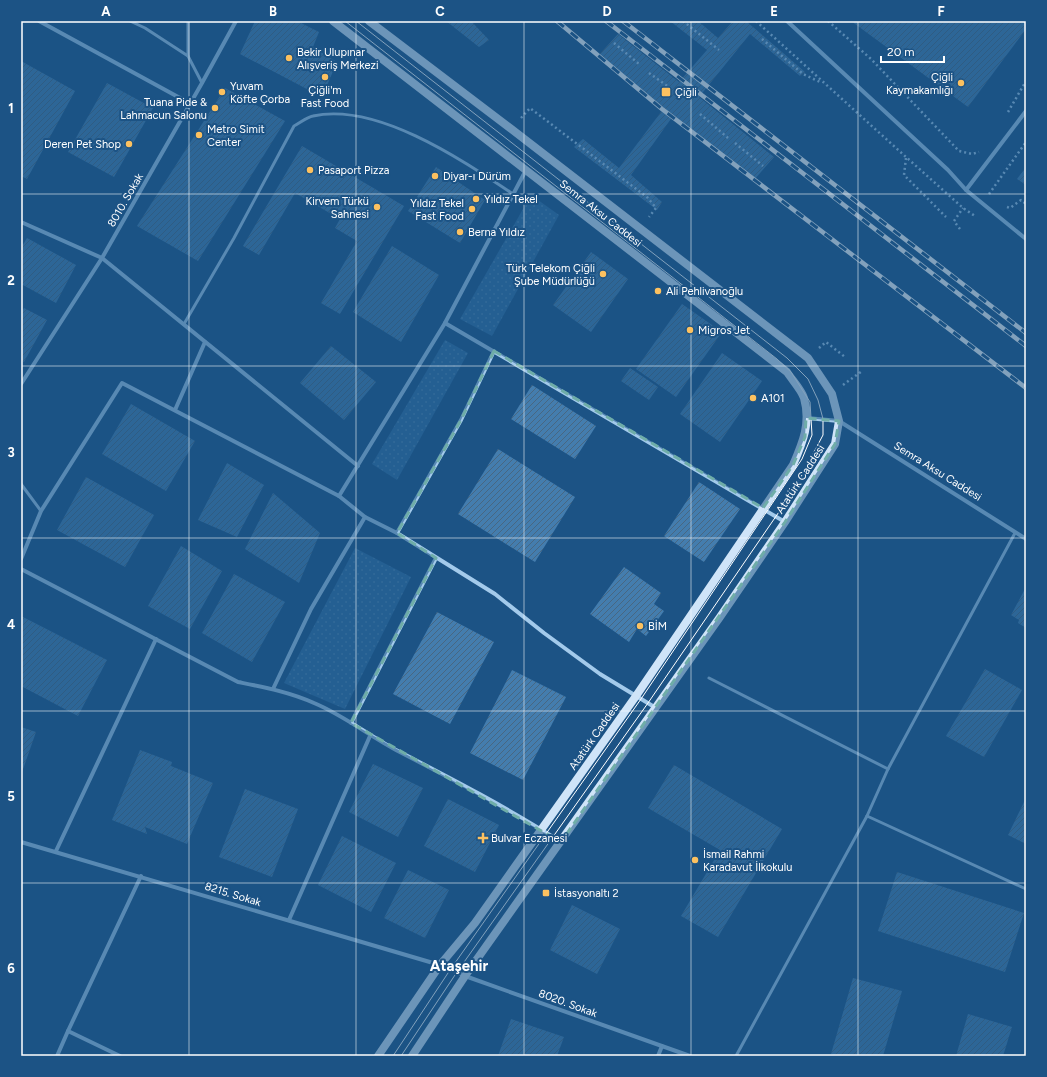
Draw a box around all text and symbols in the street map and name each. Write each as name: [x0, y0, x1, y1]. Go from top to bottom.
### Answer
text: A: [101, 4, 111, 19]
text: B: [269, 4, 277, 19]
text: C: [435, 4, 445, 19]
text: D: [602, 4, 612, 19]
text: E: [770, 4, 778, 19]
text: F: [937, 4, 945, 19]
scale bar: [881, 38, 944, 64]
text: 20 m: [887, 45, 915, 59]
place label: Bekir Ulupınar Alışveriş Merkezi: [297, 46, 379, 72]
marker: Bekir Ulupınar Alışveriş Merkezi: [284, 53, 294, 63]
place label: Çiğli Kaymakamlığı: [886, 71, 953, 97]
marker: Çiğli'm Fast Food: [320, 72, 330, 82]
marker: Çiğli Kaymakamlığı: [956, 78, 966, 88]
place label: Yuvam Köfte Çorba: [230, 80, 290, 106]
place label: Çiğli'm Fast Food: [301, 84, 349, 110]
marker: Çiğli: [660, 86, 672, 98]
place label: Çiğli: [675, 86, 697, 99]
marker: Yuvam Köfte Çorba: [217, 87, 227, 97]
place label: Tuana Pide & Lahmacun Salonu: [120, 96, 207, 122]
text: 1: [8, 101, 14, 116]
marker: Tuana Pide & Lahmacun Salonu: [210, 103, 220, 113]
place label: Metro Simit Center: [207, 123, 265, 149]
marker: Metro Simit Center: [194, 130, 204, 140]
place label: Deren Pet Shop: [44, 138, 121, 151]
marker: Deren Pet Shop: [124, 139, 134, 149]
place label: Pasaport Pizza: [318, 164, 389, 177]
marker: Pasaport Pizza: [305, 165, 315, 175]
place label: Diyar-ı Dürüm: [443, 170, 511, 183]
street label: 8010. Sokak: [105, 171, 146, 229]
marker: Diyar-ı Dürüm: [430, 171, 440, 181]
street label: Semra Aksu Caddesi: [557, 177, 645, 250]
place label: Yıldız Tekel: [484, 193, 538, 206]
marker: Yıldız Tekel: [471, 194, 481, 204]
place label: Kirvem Türkü Sahnesi: [305, 195, 369, 221]
place label: Yıldız Tekel Fast Food: [410, 197, 464, 223]
marker: Kirvem Türkü Sahnesi: [372, 202, 382, 212]
marker: Yıldız Tekel Fast Food: [467, 204, 477, 214]
place label: Berna Yıldız: [468, 226, 525, 239]
marker: Berna Yıldız: [455, 227, 465, 237]
place label: Türk Telekom Çiğli Şube Müdürlüğü: [506, 262, 595, 288]
marker: Türk Telekom Çiğli Şube Müdürlüğü: [598, 269, 608, 279]
text: 2: [7, 273, 15, 288]
place label: Ali Pehlivanoğlu: [666, 285, 743, 298]
marker: Ali Pehlivanoğlu: [653, 286, 663, 296]
place label: Migros Jet: [698, 324, 750, 337]
marker: Migros Jet: [685, 325, 695, 335]
place label: A101: [761, 392, 785, 405]
marker: A101: [748, 393, 758, 403]
street label: Semra Aksu Caddesi: [891, 439, 984, 504]
street label: Atatürk Caddesi: [773, 442, 827, 516]
text: 3: [7, 445, 15, 460]
text: 4: [7, 617, 15, 632]
place label: BİM: [648, 620, 667, 633]
marker: BİM: [635, 621, 645, 631]
street label: Atatürk Caddesi: [566, 700, 622, 773]
text: 5: [7, 789, 15, 804]
place label: Bulvar Eczanesi: [491, 832, 567, 845]
marker: Bulvar Eczanesi: [478, 833, 488, 843]
place label: İsmail Rahmi Karadavut İlkokulu: [703, 848, 792, 874]
marker: İsmail Rahmi Karadavut İlkokulu: [690, 855, 700, 865]
street label: 8215. Sokak: [203, 880, 263, 909]
place label: İstasyonaltı 2: [554, 887, 619, 900]
marker: İstasyonaltı 2: [541, 888, 551, 898]
district label: Ataşehir: [430, 957, 488, 975]
text: 6: [7, 961, 15, 976]
street label: 8020. Sokak: [537, 987, 599, 1020]

